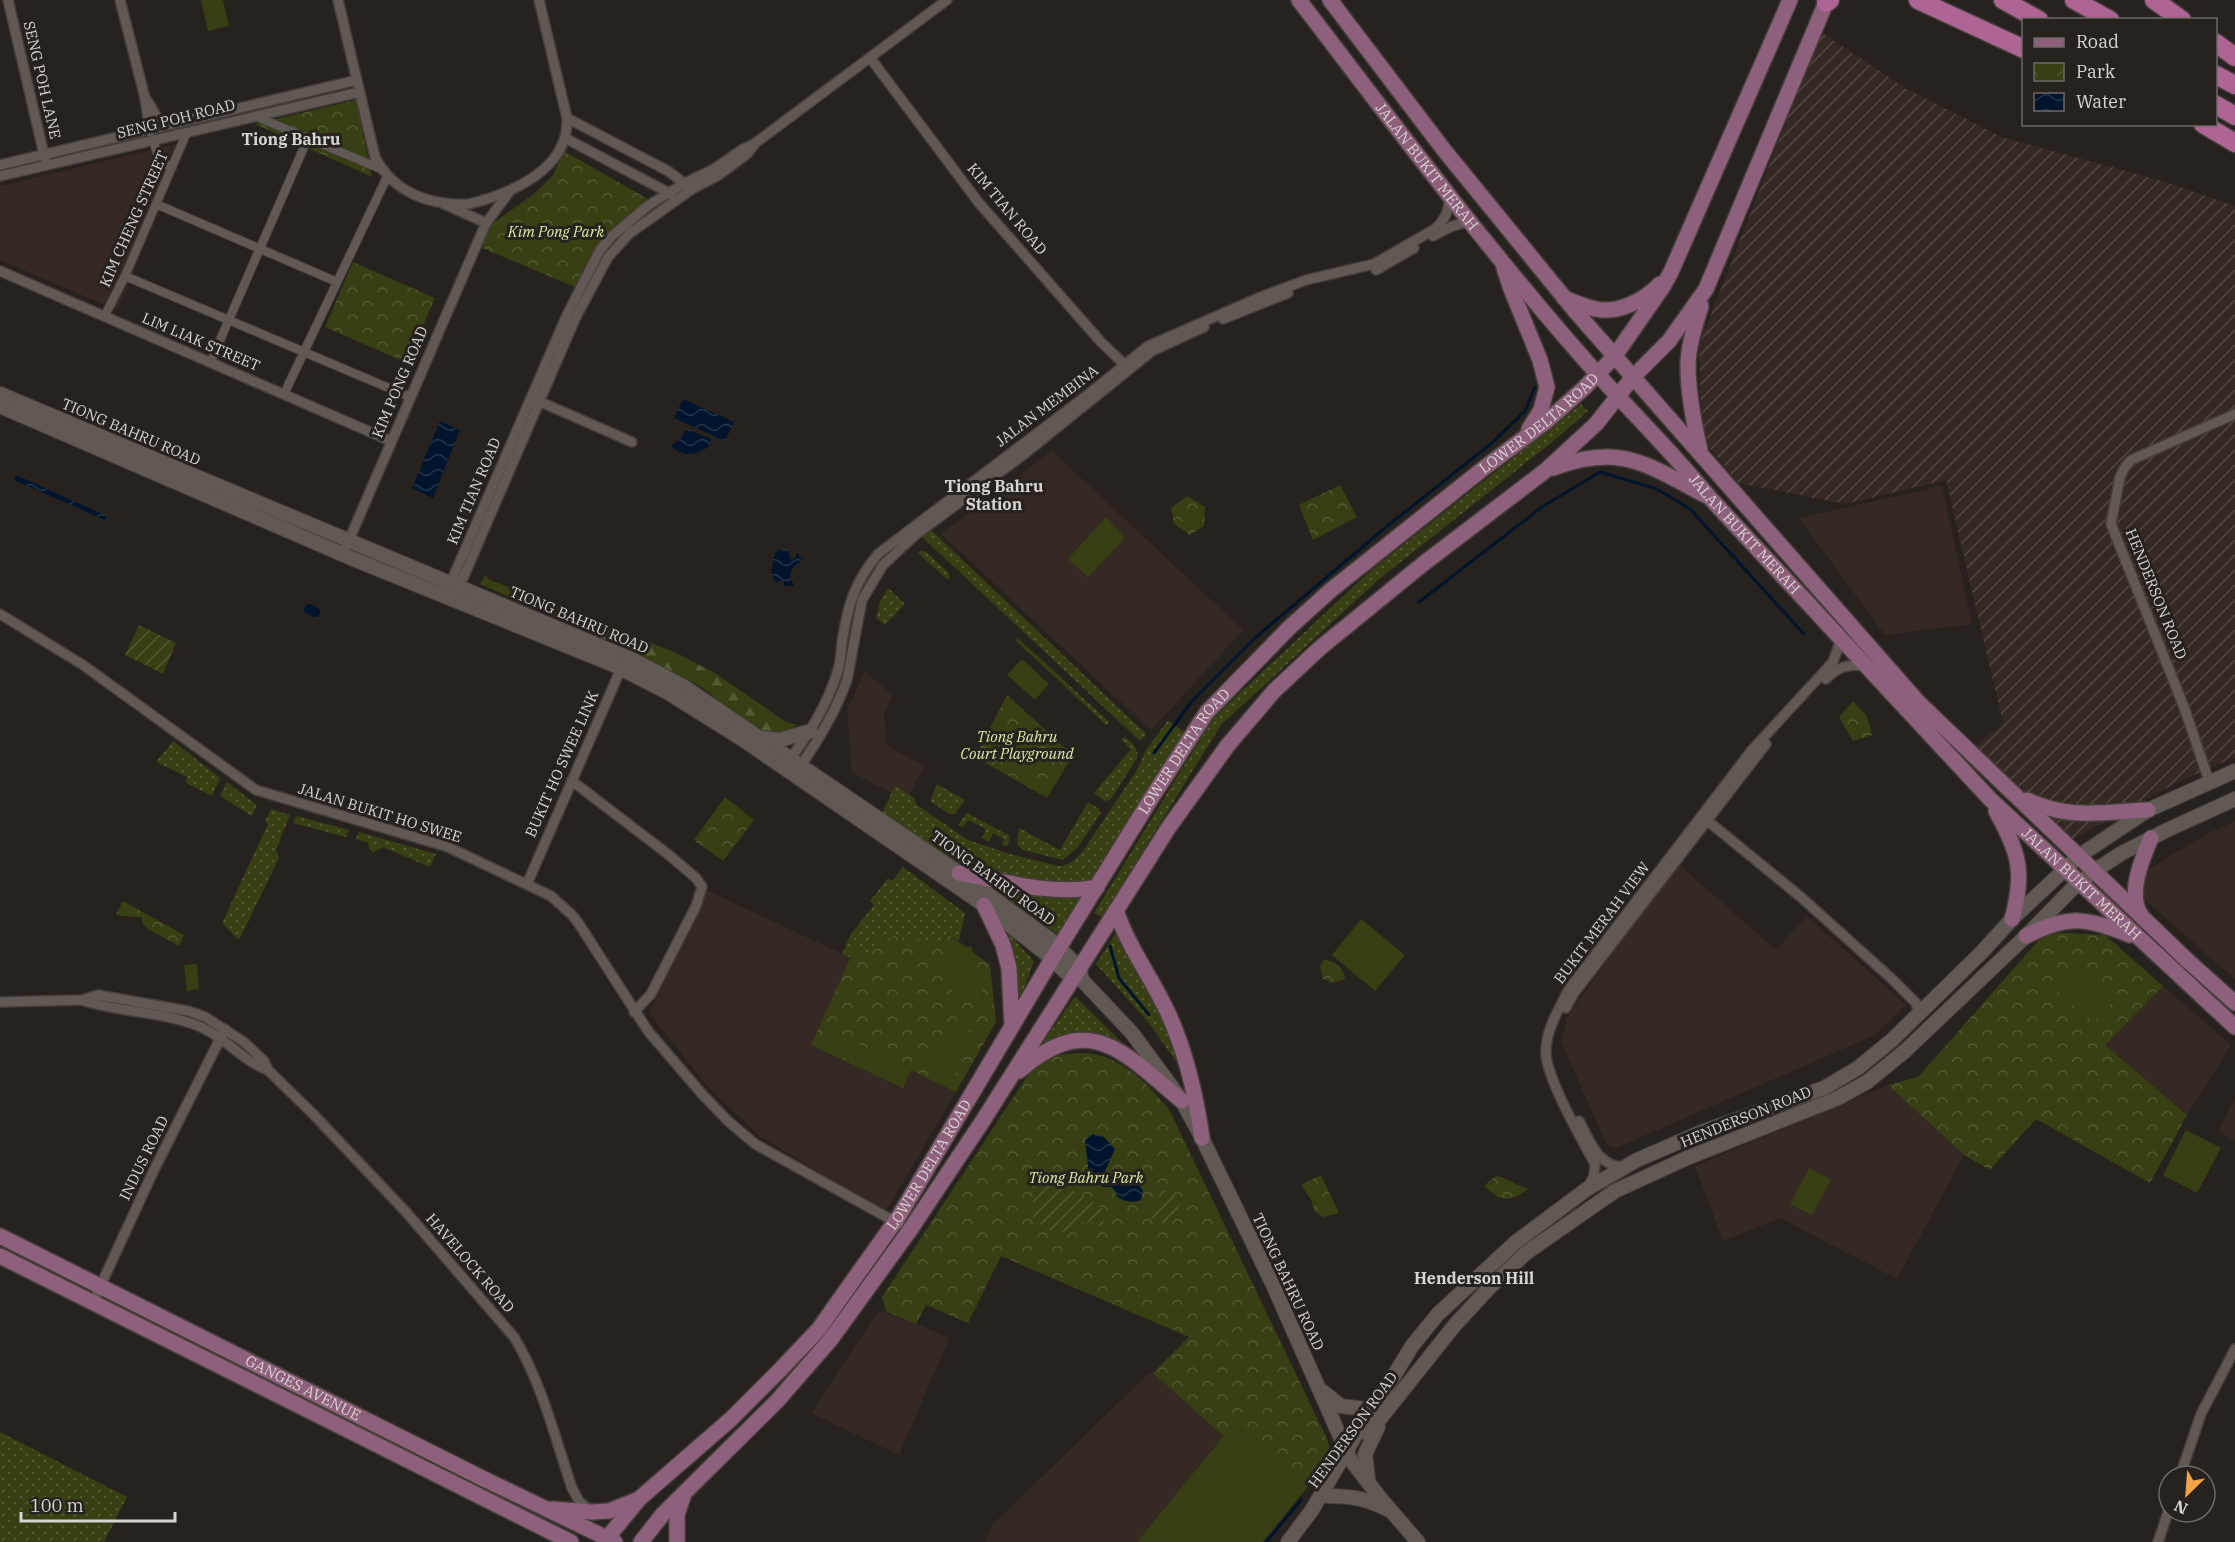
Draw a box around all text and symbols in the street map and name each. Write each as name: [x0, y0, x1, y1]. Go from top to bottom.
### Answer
legend: [2022, 18, 2217, 126]
street label: SENG POH LANE: [20, 19, 65, 141]
text: Road: [2076, 30, 2119, 53]
text: Park: [2076, 60, 2116, 83]
text: Water: [2076, 90, 2126, 113]
street label: SENG POH ROAD: [115, 95, 237, 142]
street label: JALAN BUKIT MERAH: [1372, 99, 1483, 234]
district label: Tiong Bahru: [242, 129, 340, 149]
street label: KIM CHENG STREET: [95, 148, 172, 290]
street label: KIM TIAN ROAD: [963, 159, 1051, 258]
park label: Kim Pong Park: [507, 222, 604, 241]
street label: LIM LIAK STREET: [139, 308, 263, 375]
street label: KIM PONG ROAD: [367, 323, 432, 441]
street label: JALAN MEMBINA: [991, 360, 1103, 451]
street label: LOWER DELTA ROAD: [1475, 369, 1602, 477]
street label: TIONG BAHRU ROAD: [59, 394, 204, 469]
street label: KIM TIAN ROAD: [443, 435, 505, 547]
street label: JALAN BUKIT MERAH: [1685, 470, 1805, 598]
district label: Tiong Bahru Station: [945, 476, 1043, 514]
street label: HENDERSON ROAD: [2122, 526, 2191, 662]
street label: TIONG BAHRU ROAD: [507, 582, 652, 657]
street label: LOWER DELTA ROAD: [1134, 684, 1234, 818]
street label: BUKIT HO SWEE LINK: [521, 687, 603, 840]
park label: Tiong Bahru Court Playground: [960, 727, 1075, 763]
street label: JALAN BUKIT HO SWEE: [296, 779, 464, 846]
street label: JALAN BUKIT MERAH: [2018, 823, 2145, 944]
street label: TIONG BAHRU ROAD: [927, 826, 1059, 929]
street label: BUKIT MERAH VIEW: [1550, 858, 1654, 987]
street label: HENDERSON ROAD: [1678, 1082, 1814, 1151]
street label: LOWER DELTA ROAD: [882, 1096, 975, 1234]
street label: INDUS ROAD: [115, 1112, 172, 1203]
park label: Tiong Bahru Park: [1029, 1168, 1143, 1187]
street label: HAVELOCK ROAD: [422, 1209, 519, 1316]
street label: TIONG BAHRU ROAD: [1248, 1210, 1329, 1353]
district label: Henderson Hill: [1414, 1268, 1534, 1288]
street label: GANGES AVENUE: [242, 1351, 364, 1425]
street label: HENDERSON ROAD: [1304, 1368, 1401, 1492]
north arrow: [2157, 1464, 2217, 1524]
scale bar: [21, 1485, 176, 1523]
text: 100 m: [30, 1494, 84, 1517]
text: N: [2171, 1496, 2191, 1519]

